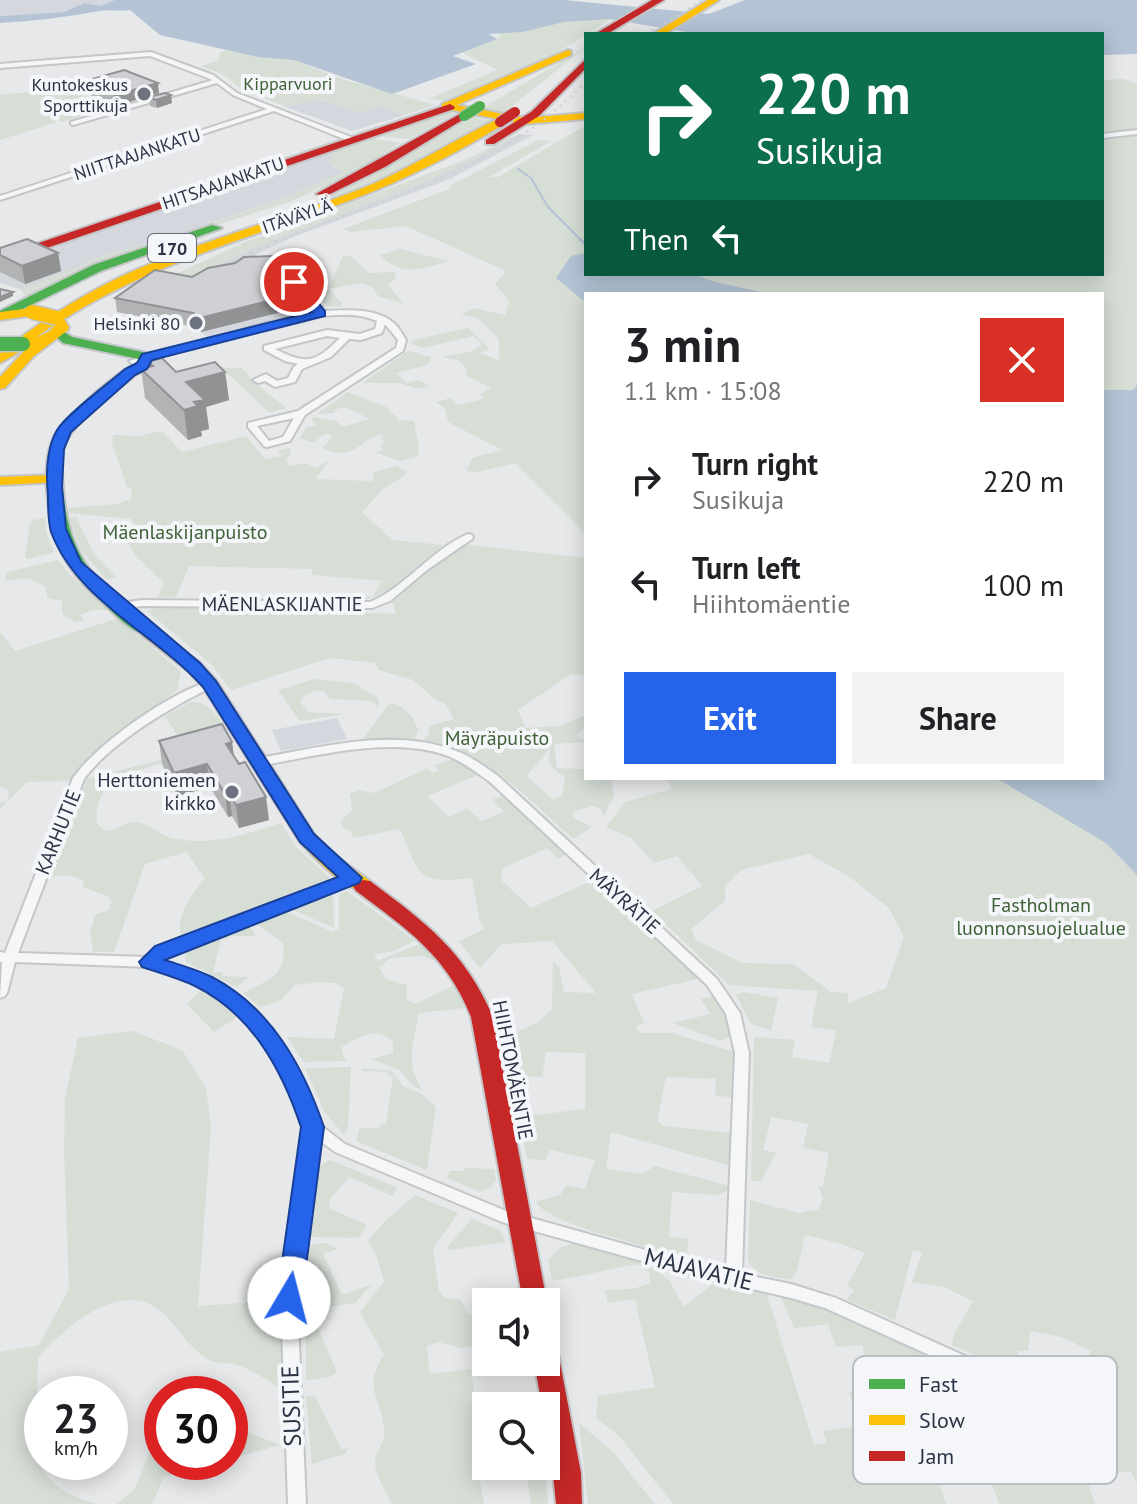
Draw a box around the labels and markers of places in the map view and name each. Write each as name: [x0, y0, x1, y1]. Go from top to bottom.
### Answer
place label: Kuntokeskus Sporttikuja: [31, 73, 128, 117]
marker: Kuntokeskus Sporttikuja: [135, 85, 153, 103]
pin: [260, 248, 328, 316]
place label: Helsinki 80: [93, 312, 180, 335]
marker: Helsinki 80: [187, 314, 205, 332]
place label: Herttoniemen kirkko: [97, 767, 216, 816]
marker: Herttoniemen kirkko: [223, 783, 241, 801]

